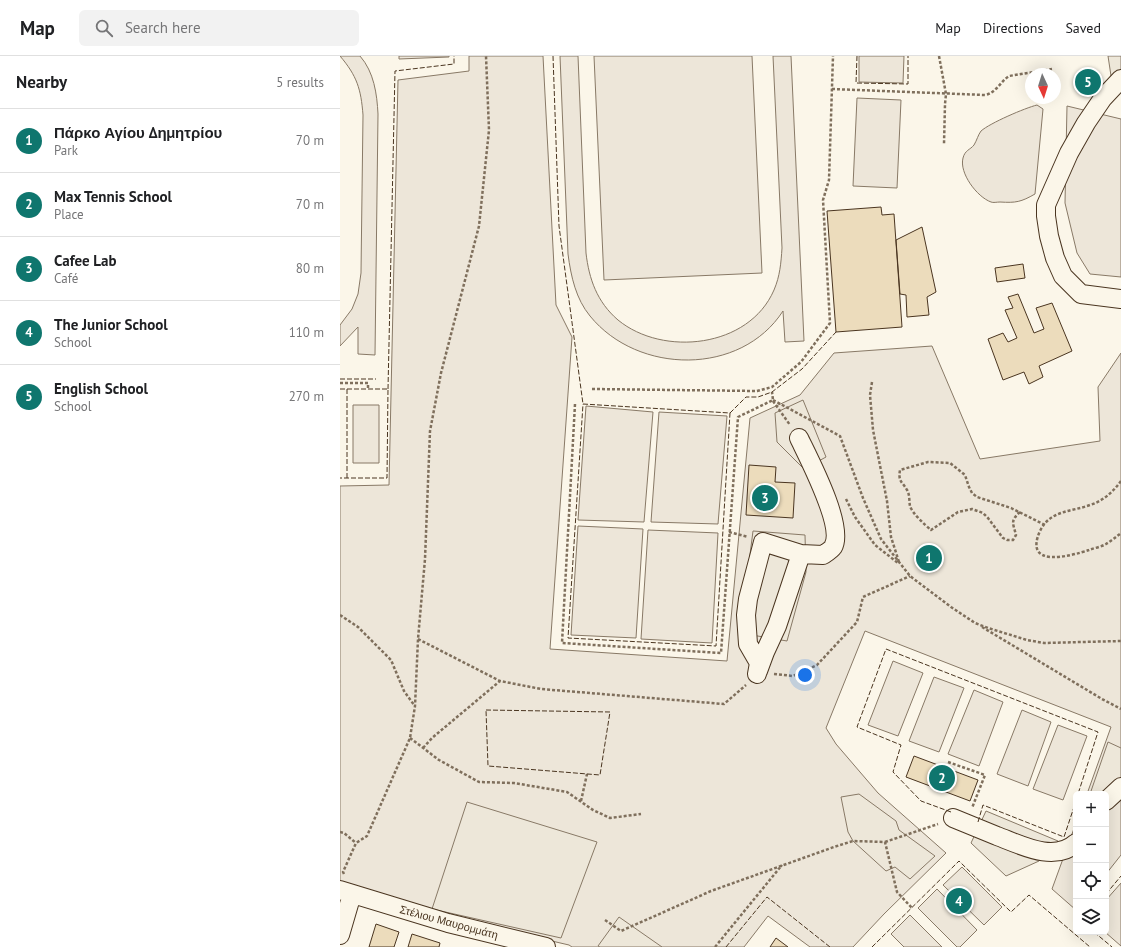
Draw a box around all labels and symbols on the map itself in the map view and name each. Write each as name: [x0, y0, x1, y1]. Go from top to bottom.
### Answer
pin: 5: [1075, 67, 1101, 97]
north arrow: [1025, 68, 1061, 104]
pin: 3: [752, 483, 778, 513]
pin: 1: [916, 543, 942, 573]
your location: [795, 665, 815, 685]
pin: 2: [929, 763, 955, 793]
pin: 4: [946, 886, 972, 916]
street label: Στέλιου Μαυρομμάτη: [398, 902, 500, 942]

